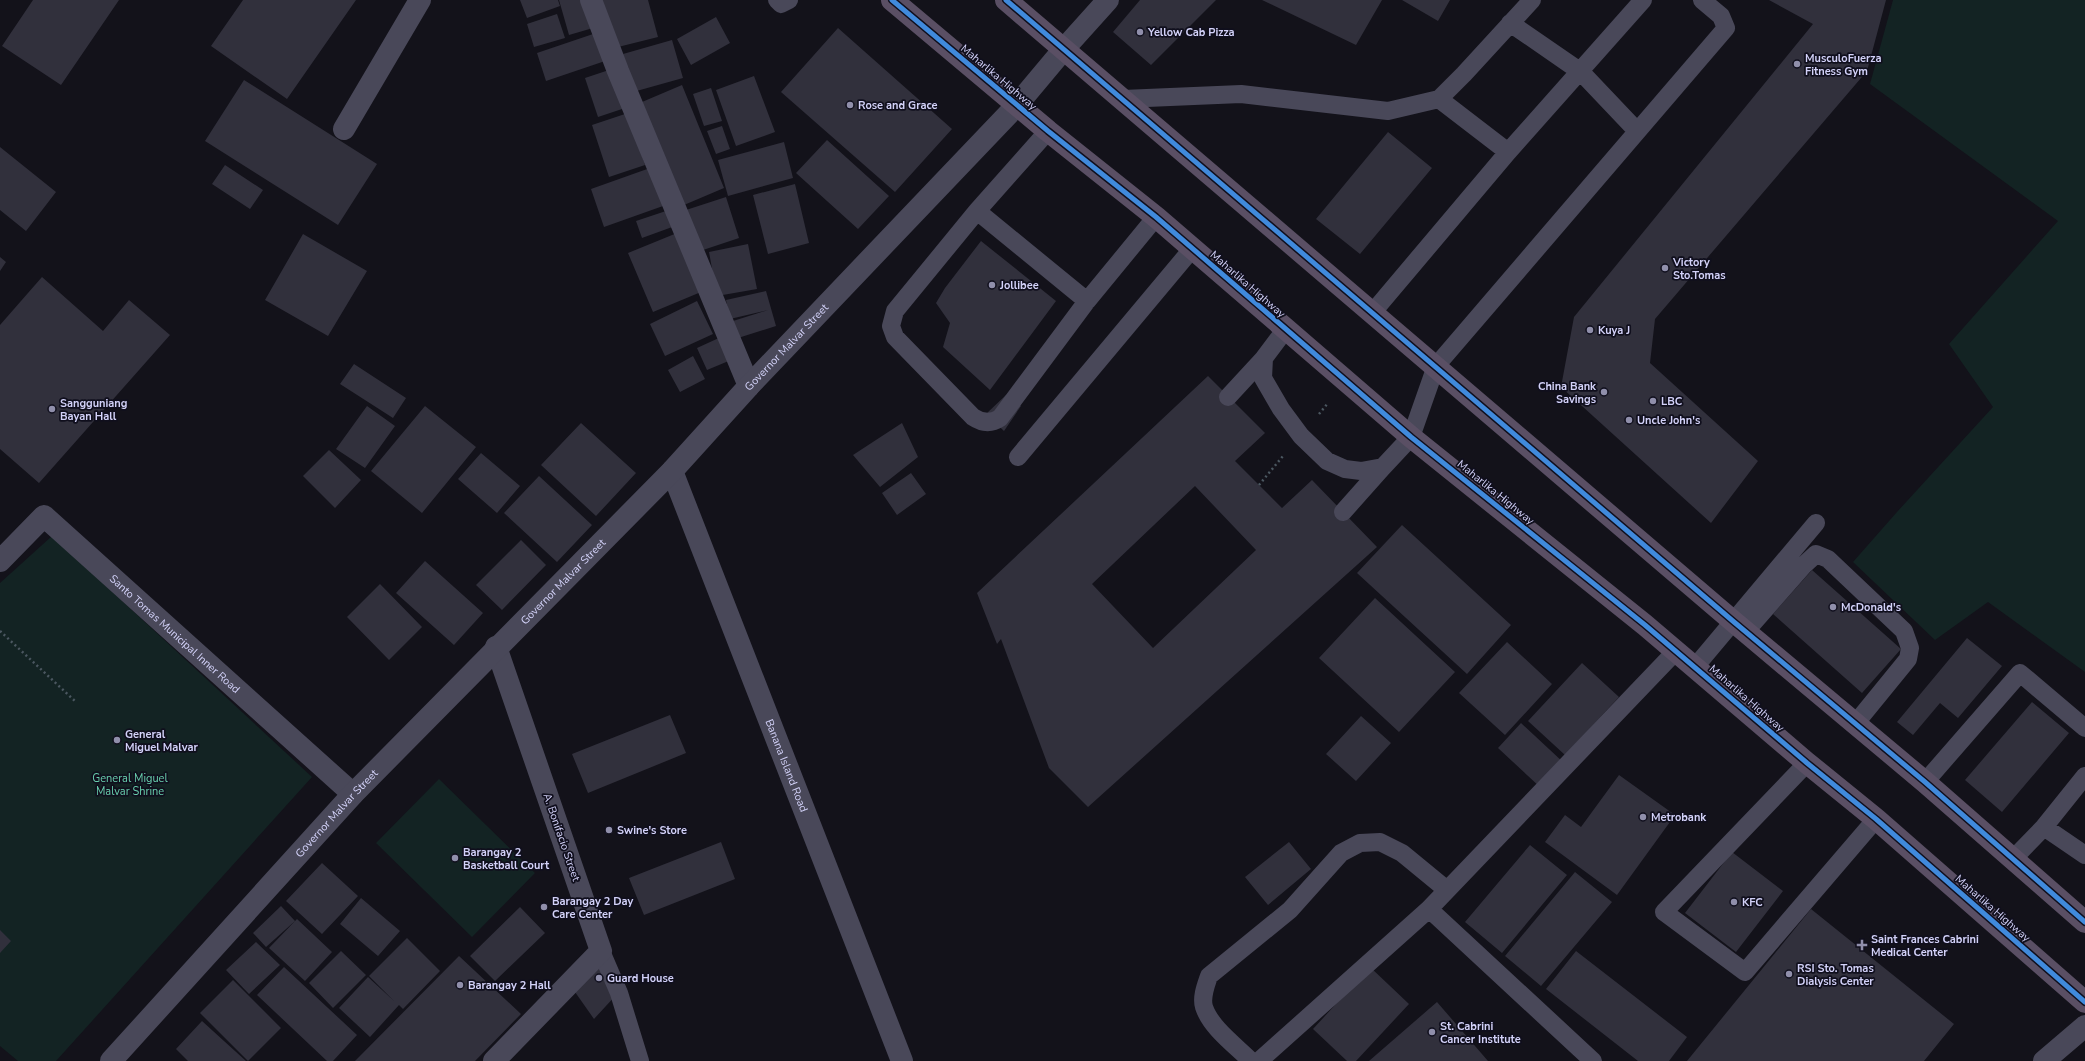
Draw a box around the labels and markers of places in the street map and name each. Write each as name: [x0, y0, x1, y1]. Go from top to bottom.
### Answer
place label: Yellow Cab Pizza: [1147, 25, 1235, 40]
marker: Yellow Cab Pizza: [1135, 27, 1145, 37]
place label: MusculoFuerza Fitness Gym: [1805, 51, 1882, 79]
marker: MusculoFuerza Fitness Gym: [1792, 59, 1802, 69]
place label: Rose and Grace: [858, 98, 938, 113]
marker: Rose and Grace: [845, 100, 855, 110]
place label: Victory Sto.Tomas: [1672, 255, 1726, 283]
marker: Victory Sto.Tomas: [1660, 263, 1670, 273]
place label: Jollibee: [999, 278, 1039, 293]
marker: Jollibee: [987, 280, 997, 290]
place label: Kuya J: [1598, 323, 1630, 338]
marker: Kuya J: [1585, 325, 1595, 335]
place label: China Bank Savings: [1538, 379, 1597, 407]
marker: China Bank Savings: [1599, 387, 1609, 397]
place label: LBC: [1661, 394, 1683, 409]
place label: Sangguniang Bayan Hall: [60, 396, 127, 424]
marker: LBC: [1648, 396, 1658, 406]
marker: Sangguniang Bayan Hall: [47, 404, 57, 414]
place label: Uncle John's: [1637, 413, 1700, 428]
marker: Uncle John's: [1624, 415, 1634, 425]
place label: McDonald's: [1841, 600, 1901, 615]
marker: McDonald's: [1828, 602, 1838, 612]
place label: General Miguel Malvar: [125, 727, 198, 755]
marker: General Miguel Malvar: [112, 735, 122, 745]
place label: Metrobank: [1651, 810, 1707, 825]
marker: Metrobank: [1638, 812, 1648, 822]
place label: Swine's Store: [617, 823, 687, 838]
marker: Swine's Store: [604, 825, 614, 835]
place label: Barangay 2 Basketball Court: [463, 845, 550, 873]
marker: Barangay 2 Basketball Court: [450, 853, 460, 863]
place label: Barangay 2 Day Care Center: [552, 894, 634, 922]
place label: KFC: [1742, 895, 1763, 910]
marker: KFC: [1729, 897, 1739, 907]
marker: Barangay 2 Day Care Center: [539, 902, 549, 912]
place label: Saint Frances Cabrini Medical Center: [1871, 932, 1979, 960]
marker: Saint Frances Cabrini Medical Center: [1856, 939, 1868, 951]
place label: RSI Sto. Tomas Dialysis Center: [1797, 961, 1874, 989]
marker: RSI Sto. Tomas Dialysis Center: [1784, 969, 1794, 979]
place label: Guard House: [607, 971, 674, 986]
marker: Guard House: [594, 973, 604, 983]
place label: Barangay 2 Hall: [468, 978, 551, 993]
marker: Barangay 2 Hall: [455, 980, 465, 990]
place label: St. Cabrini Cancer Institute: [1440, 1019, 1521, 1047]
marker: St. Cabrini Cancer Institute: [1427, 1027, 1437, 1037]

